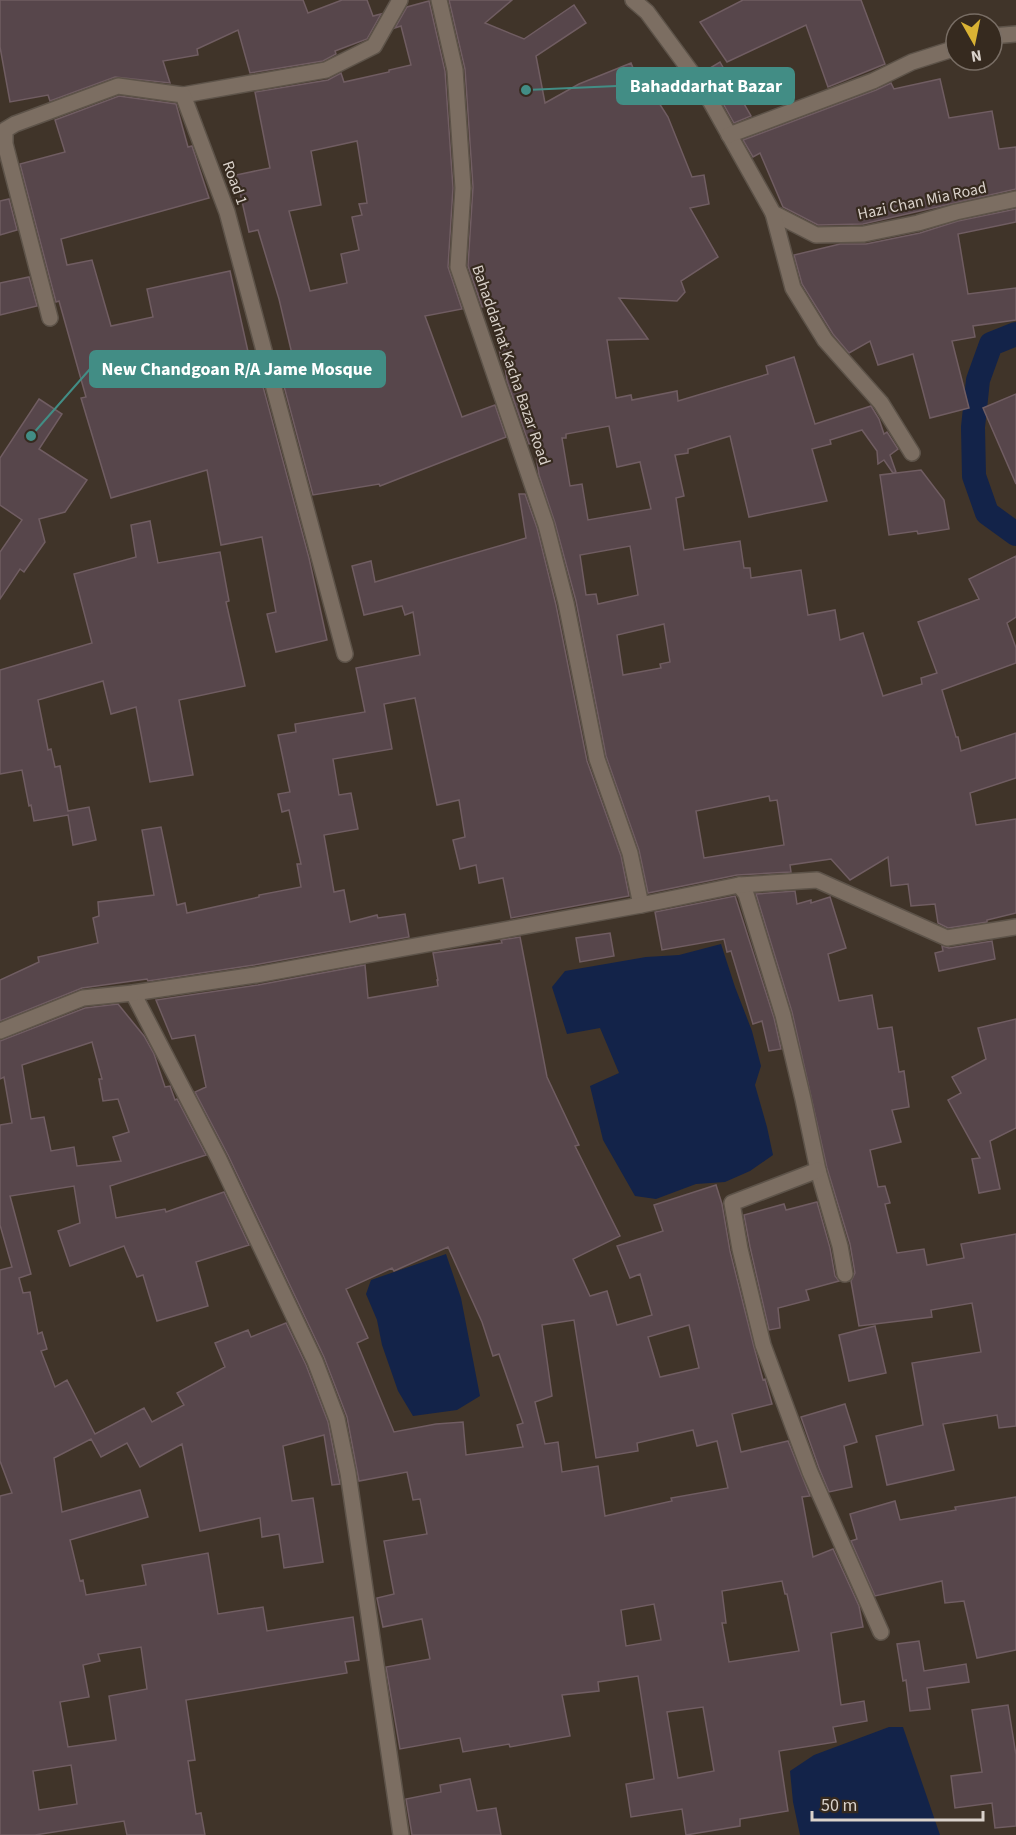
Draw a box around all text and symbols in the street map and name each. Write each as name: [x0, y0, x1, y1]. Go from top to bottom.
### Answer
north arrow: [944, 12, 1004, 72]
text: N: [969, 44, 983, 68]
callout: Bahaddarhat Bazar: [617, 68, 794, 104]
text: Bahaddarhat Bazar: [630, 74, 783, 99]
street label: Road 1: [217, 158, 253, 208]
street label: Hazi Chan Mia Road: [855, 177, 989, 225]
street label: Bahaddarhat Kacha Bazar Road: [466, 262, 556, 468]
callout: New Chandgoan R/A Jame Mosque: [90, 351, 385, 387]
text: New Chandgoan R/A Jame Mosque: [102, 357, 372, 382]
scale bar: [812, 1784, 983, 1822]
text: 50 m: [821, 1793, 857, 1818]

